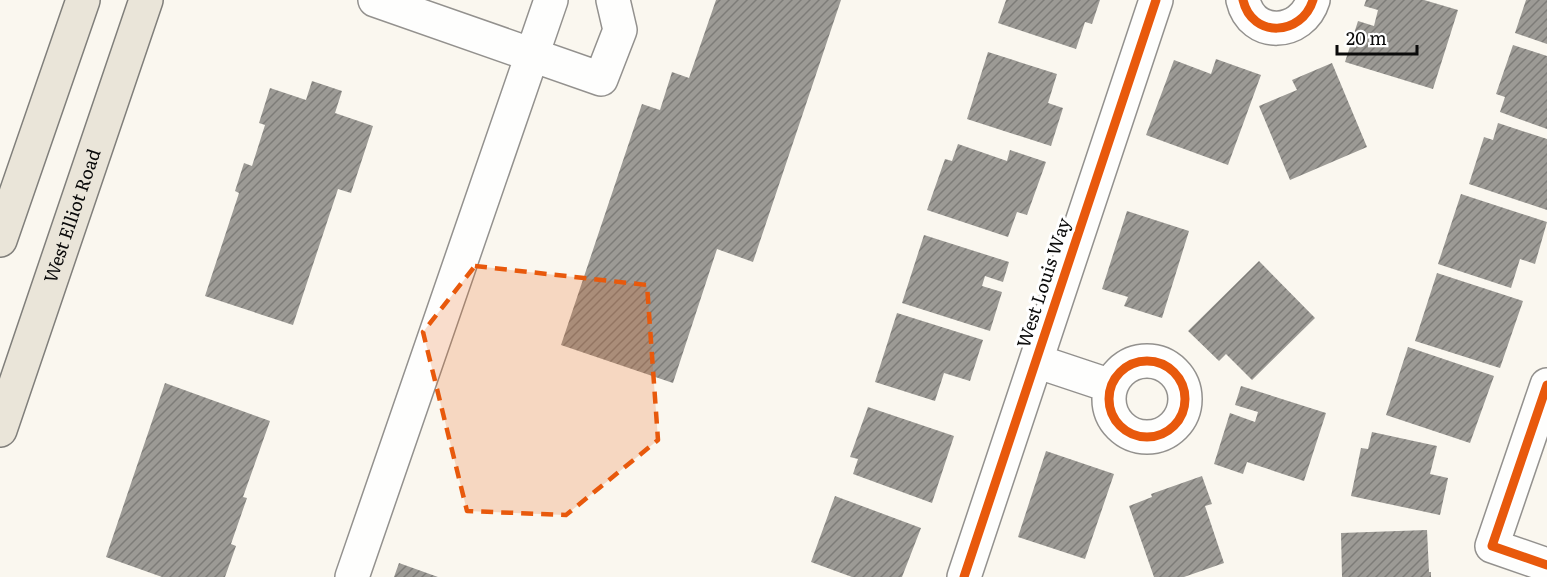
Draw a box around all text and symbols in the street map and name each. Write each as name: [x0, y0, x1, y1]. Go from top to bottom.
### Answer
scale bar: [1337, 18, 1416, 56]
text: 20 m: [1346, 24, 1387, 51]
street label: West Elliot Road: [36, 145, 107, 286]
street label: West Louis Way: [1009, 213, 1077, 351]

